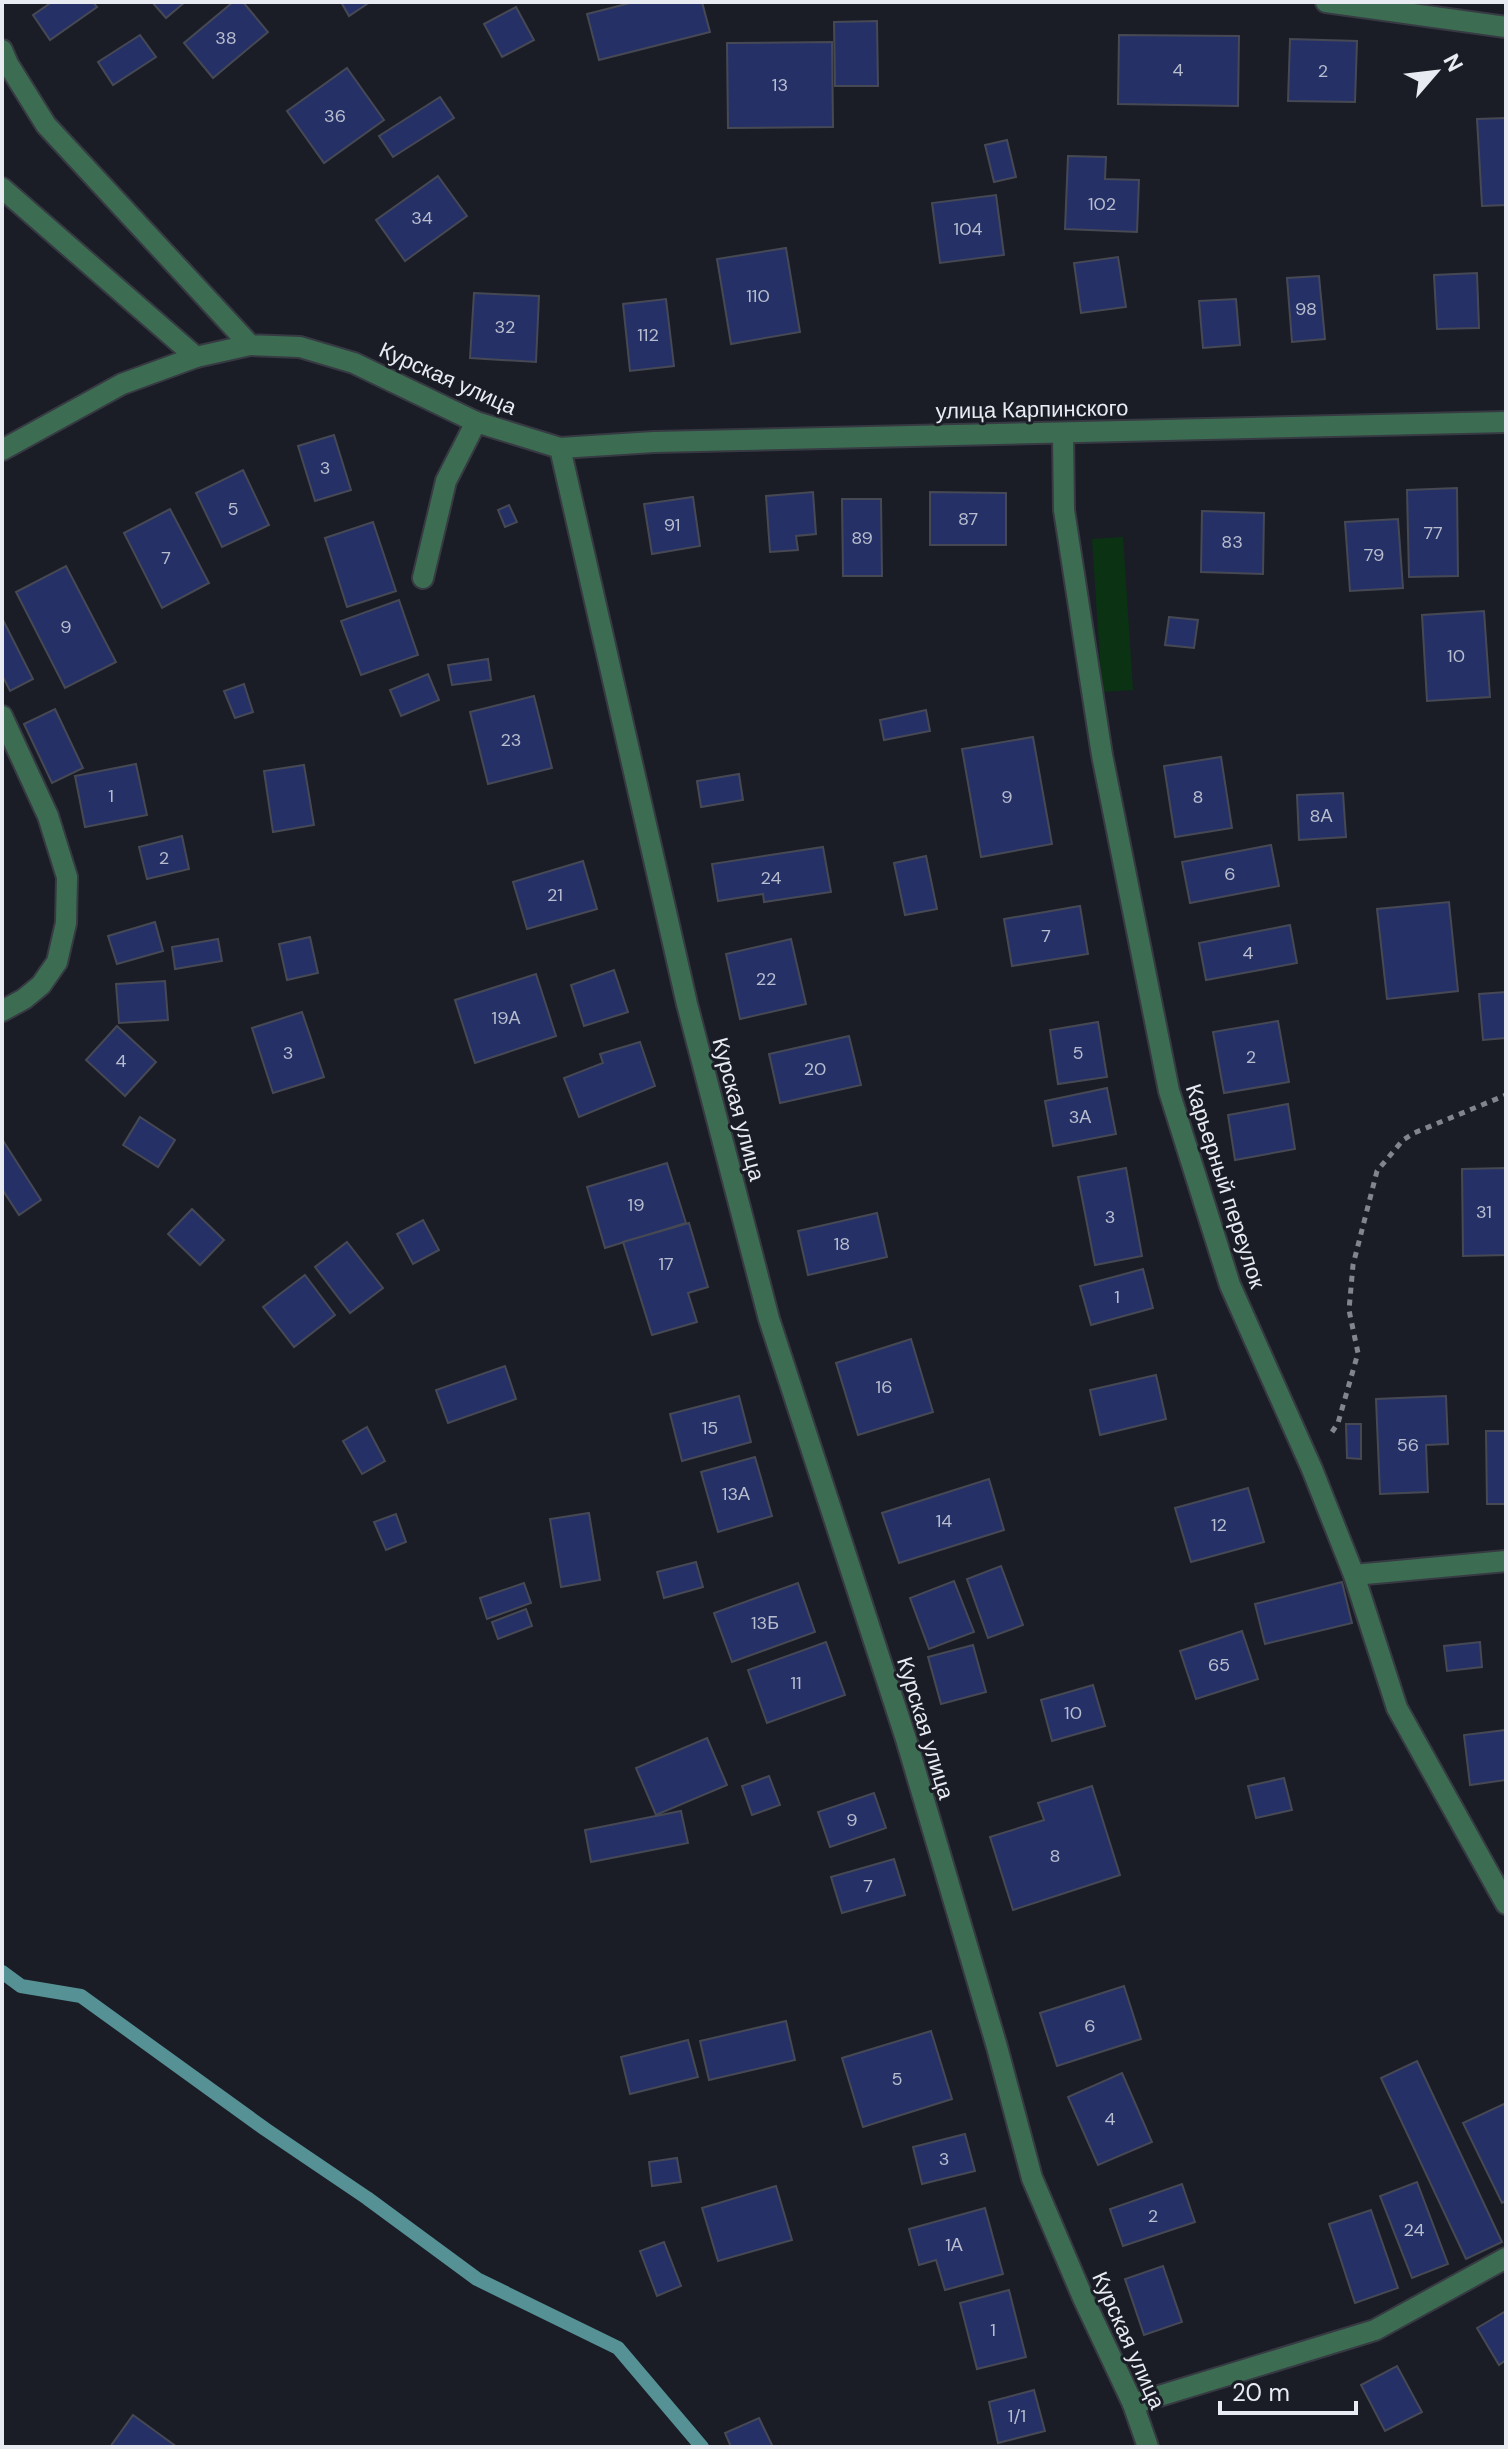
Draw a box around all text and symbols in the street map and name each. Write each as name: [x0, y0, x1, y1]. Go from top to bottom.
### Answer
house number: 38: [215, 26, 237, 50]
north arrow: [1396, 32, 1476, 112]
text: N: [1437, 49, 1470, 77]
house number: 4: [1173, 58, 1184, 82]
house number: 2: [1318, 59, 1328, 83]
house number: 13: [772, 73, 788, 97]
house number: 36: [324, 104, 346, 128]
house number: 102: [1088, 192, 1116, 216]
house number: 34: [411, 206, 433, 230]
house number: 104: [954, 217, 982, 241]
house number: 110: [746, 284, 770, 308]
house number: 98: [1295, 297, 1317, 321]
house number: 32: [494, 315, 516, 339]
house number: 112: [637, 323, 659, 347]
street label: Курская улица: [375, 335, 522, 422]
street label: улица Карпинского: [935, 393, 1129, 426]
house number: 3: [320, 456, 330, 480]
house number: 5: [228, 497, 238, 521]
house number: 87: [958, 507, 978, 531]
house number: 91: [664, 513, 680, 537]
house number: 77: [1423, 521, 1443, 545]
house number: 89: [851, 526, 873, 550]
house number: 83: [1221, 530, 1243, 554]
house number: 79: [1364, 543, 1384, 567]
house number: 7: [161, 546, 171, 570]
house number: 9: [60, 615, 72, 639]
house number: 10: [1447, 644, 1465, 668]
house number: 23: [500, 728, 522, 752]
house number: 1: [108, 784, 114, 808]
house number: 9: [1001, 785, 1013, 809]
house number: 8: [1193, 785, 1203, 809]
house number: 8А: [1310, 804, 1332, 828]
house number: 2: [159, 846, 169, 870]
house number: 6: [1224, 862, 1236, 886]
house number: 24: [761, 866, 782, 890]
house number: 21: [547, 883, 563, 907]
house number: 7: [1041, 924, 1051, 948]
house number: 4: [1243, 941, 1254, 965]
house number: 22: [756, 967, 776, 991]
house number: 19А: [492, 1006, 520, 1030]
street label: Курская улица: [705, 1034, 772, 1185]
house number: 3: [283, 1041, 293, 1065]
house number: 5: [1073, 1041, 1083, 1065]
house number: 2: [1246, 1045, 1256, 1069]
house number: 4: [116, 1049, 127, 1073]
house number: 20: [804, 1057, 826, 1081]
street label: Карьерный переулок: [1179, 1080, 1272, 1292]
house number: 3А: [1069, 1105, 1091, 1129]
house number: 19: [628, 1193, 644, 1217]
house number: 31: [1476, 1200, 1492, 1224]
house number: 3: [1105, 1205, 1115, 1229]
house number: 18: [834, 1232, 850, 1256]
house number: 17: [658, 1252, 674, 1276]
house number: 1: [1114, 1285, 1120, 1309]
house number: 16: [876, 1375, 892, 1399]
house number: 15: [702, 1416, 718, 1440]
house number: 56: [1397, 1433, 1419, 1457]
house number: 13А: [722, 1482, 750, 1506]
house number: 14: [936, 1509, 952, 1533]
house number: 12: [1211, 1513, 1227, 1537]
house number: 13Б: [751, 1611, 779, 1635]
street label: Курская улица: [890, 1653, 961, 1804]
house number: 65: [1208, 1653, 1230, 1677]
house number: 11: [790, 1671, 802, 1695]
house number: 10: [1064, 1701, 1082, 1725]
house number: 9: [846, 1808, 858, 1832]
house number: 8: [1050, 1844, 1060, 1868]
house number: 7: [863, 1874, 873, 1898]
house number: 6: [1084, 2014, 1096, 2038]
house number: 5: [892, 2067, 902, 2091]
house number: 4: [1105, 2107, 1116, 2131]
house number: 3: [939, 2147, 949, 2171]
house number: 2: [1148, 2204, 1158, 2228]
house number: 24: [1404, 2218, 1425, 2242]
house number: 1А: [945, 2233, 963, 2257]
street label: Курская улица: [1085, 2267, 1172, 2414]
house number: 1: [990, 2318, 996, 2342]
scale bar: [1220, 2365, 1356, 2415]
text: 20 m: [1232, 2377, 1290, 2408]
house number: 1/1: [1008, 2404, 1026, 2428]

